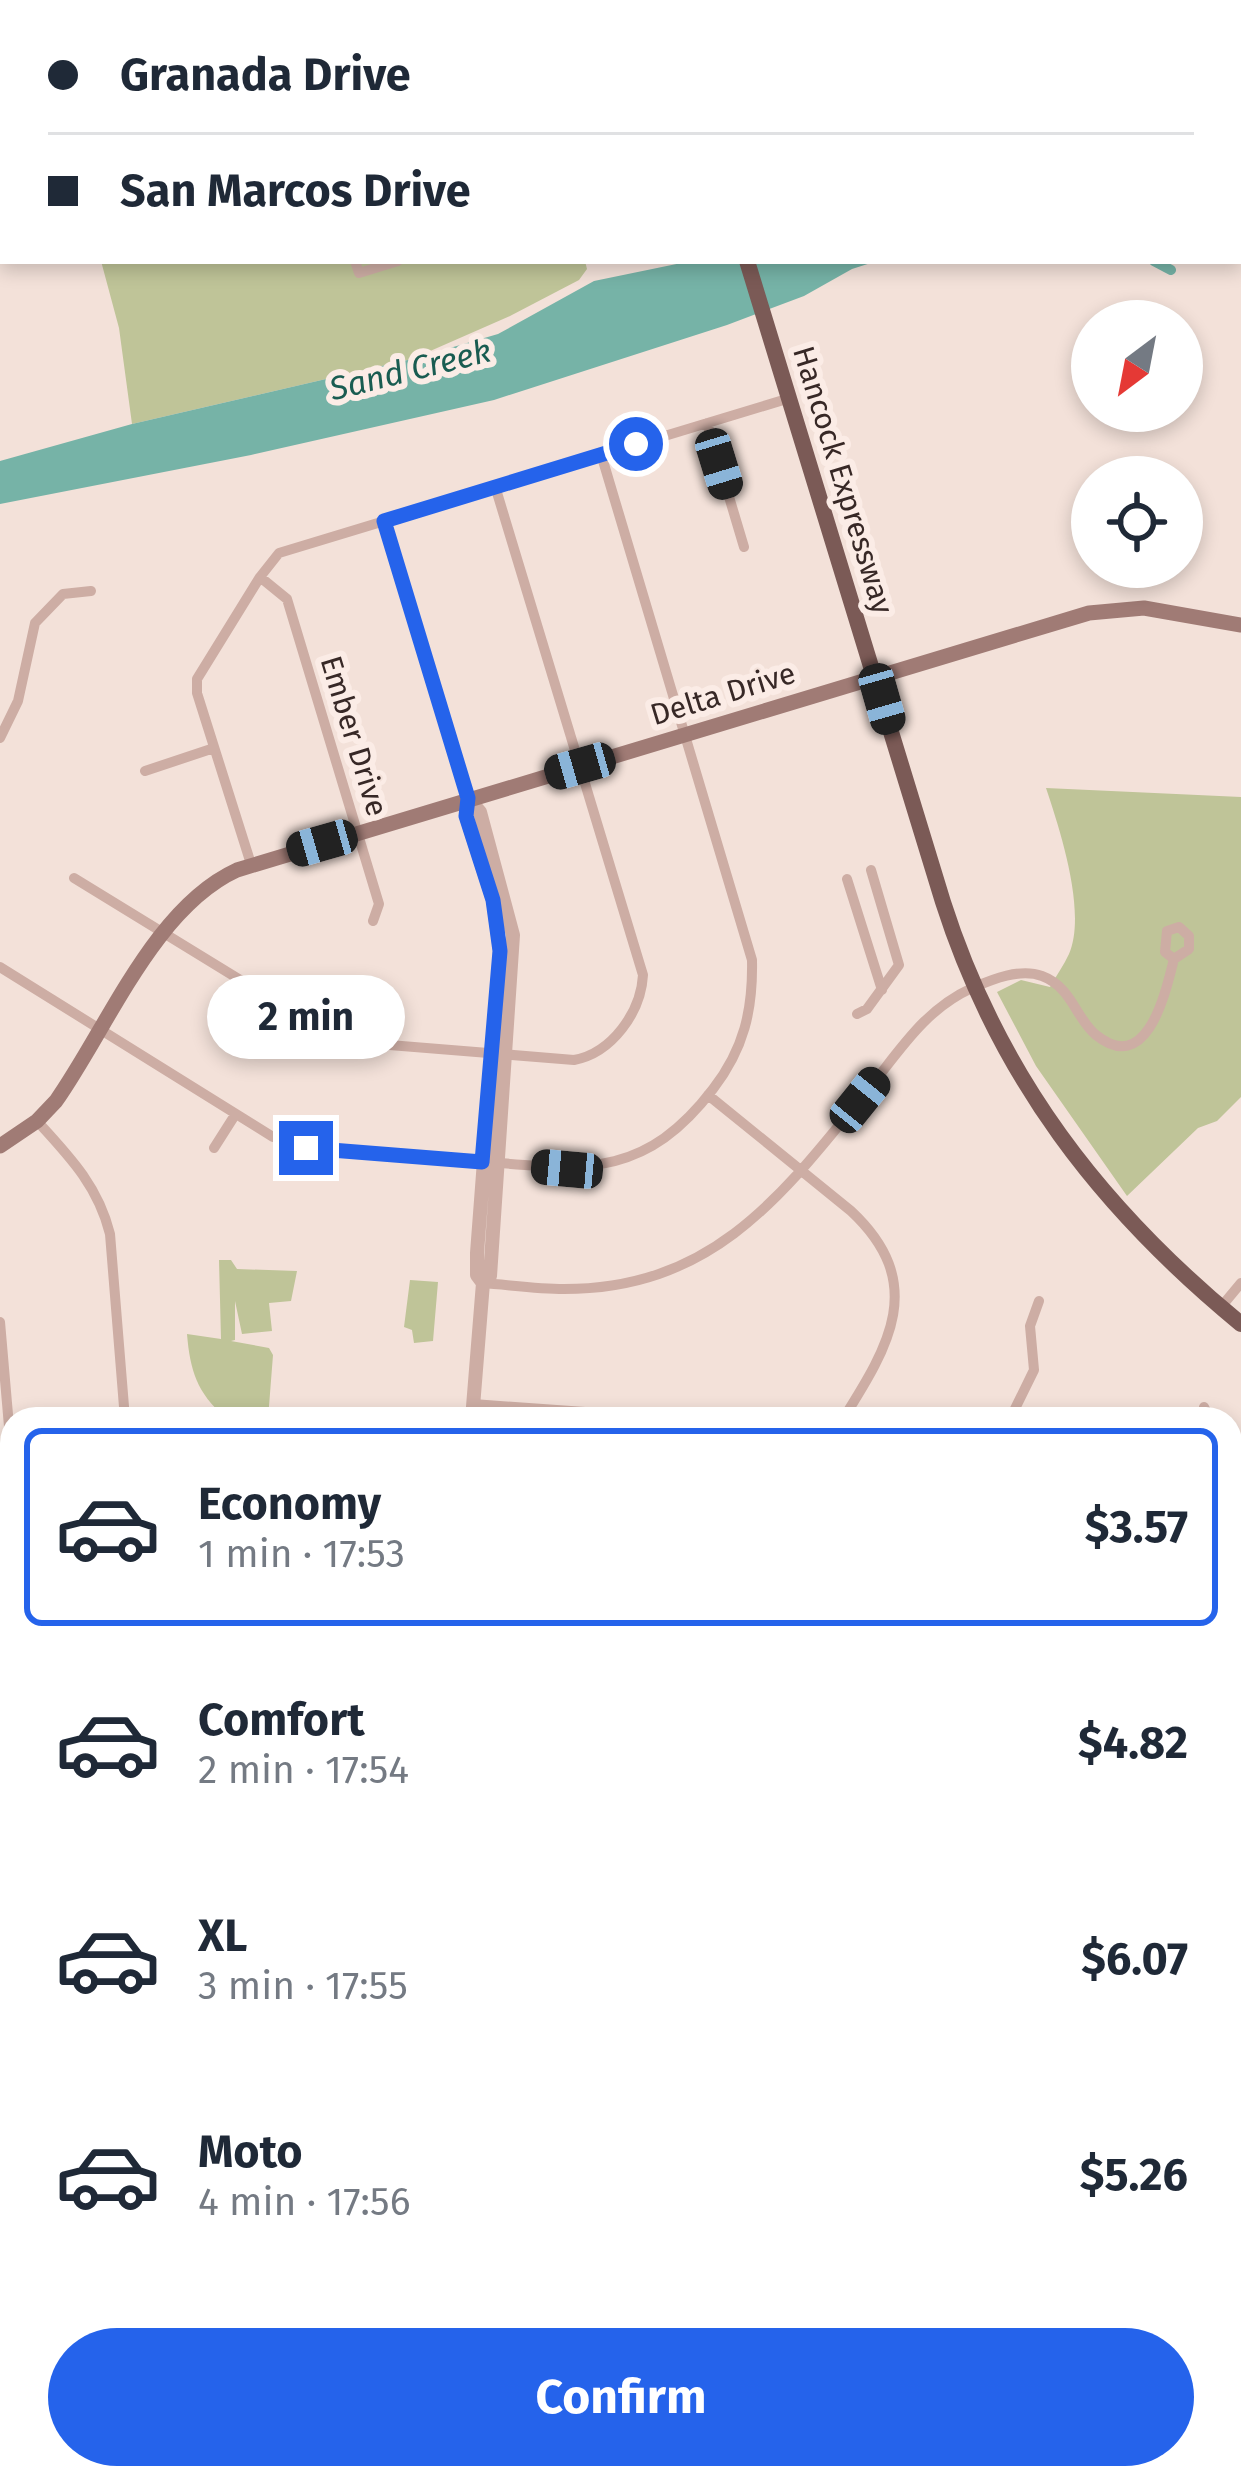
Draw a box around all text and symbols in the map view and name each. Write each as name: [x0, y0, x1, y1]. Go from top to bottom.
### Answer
text: Granada Drive: [120, 48, 411, 102]
text: San Marcos Drive: [120, 164, 471, 218]
north arrow: [1071, 300, 1203, 432]
map controls: [1071, 300, 1203, 588]
water label: Sand Creek: [324, 331, 495, 410]
street label: Hancock Expressway: [785, 342, 901, 618]
route start: [609, 417, 663, 471]
car: [691, 424, 747, 504]
button: locate: [1071, 456, 1203, 588]
street label: Ember Drive: [313, 652, 395, 820]
street label: Delta Drive: [646, 655, 800, 733]
car: [855, 659, 909, 739]
car: [540, 739, 620, 793]
car: [282, 816, 362, 870]
callout: 2 min: [207, 974, 405, 1058]
text: 2 min: [258, 994, 354, 1040]
car: [823, 1061, 897, 1139]
route end: [279, 1121, 333, 1175]
car: [530, 1148, 604, 1190]
icon: car: [54, 1473, 162, 1581]
text: Economy: [198, 1477, 381, 1531]
text: $3.57: [1085, 1500, 1188, 1554]
text: 1 min · 17:53: [198, 1531, 405, 1577]
icon: car: [54, 1689, 162, 1797]
text: Comfort: [198, 1693, 365, 1747]
text: $4.82: [1078, 1716, 1188, 1770]
text: 2 min · 17:54: [198, 1747, 409, 1793]
icon: car: [54, 1905, 162, 2013]
text: XL: [198, 1909, 247, 1963]
text: $6.07: [1081, 1932, 1188, 1986]
text: 3 min · 17:55: [198, 1963, 408, 2009]
icon: car: [54, 2121, 162, 2229]
text: Moto: [198, 2125, 303, 2179]
text: $5.26: [1080, 2148, 1188, 2202]
text: 4 min · 17:56: [198, 2179, 410, 2225]
button: Confirm: [48, 2328, 1194, 2466]

